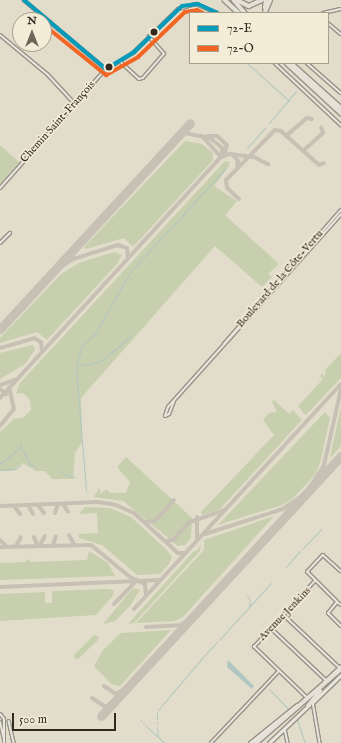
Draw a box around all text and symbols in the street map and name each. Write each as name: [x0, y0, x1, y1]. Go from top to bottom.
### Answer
north arrow: [12, 12, 52, 52]
legend: [189, 12, 329, 64]
text: N: [27, 14, 37, 28]
text: 72-E: [227, 21, 252, 36]
unlabelled marker: [149, 27, 159, 37]
text: 72-O: [227, 41, 254, 56]
unlabelled marker: [104, 62, 114, 72]
street label: Chemin Saint-François: [18, 78, 98, 166]
street label: Boulevard de la Côte-Vertu: [234, 227, 326, 331]
street label: Avenue Jenkins: [256, 584, 314, 644]
scale bar: [14, 705, 118, 731]
text: 500 m: [19, 712, 47, 727]

